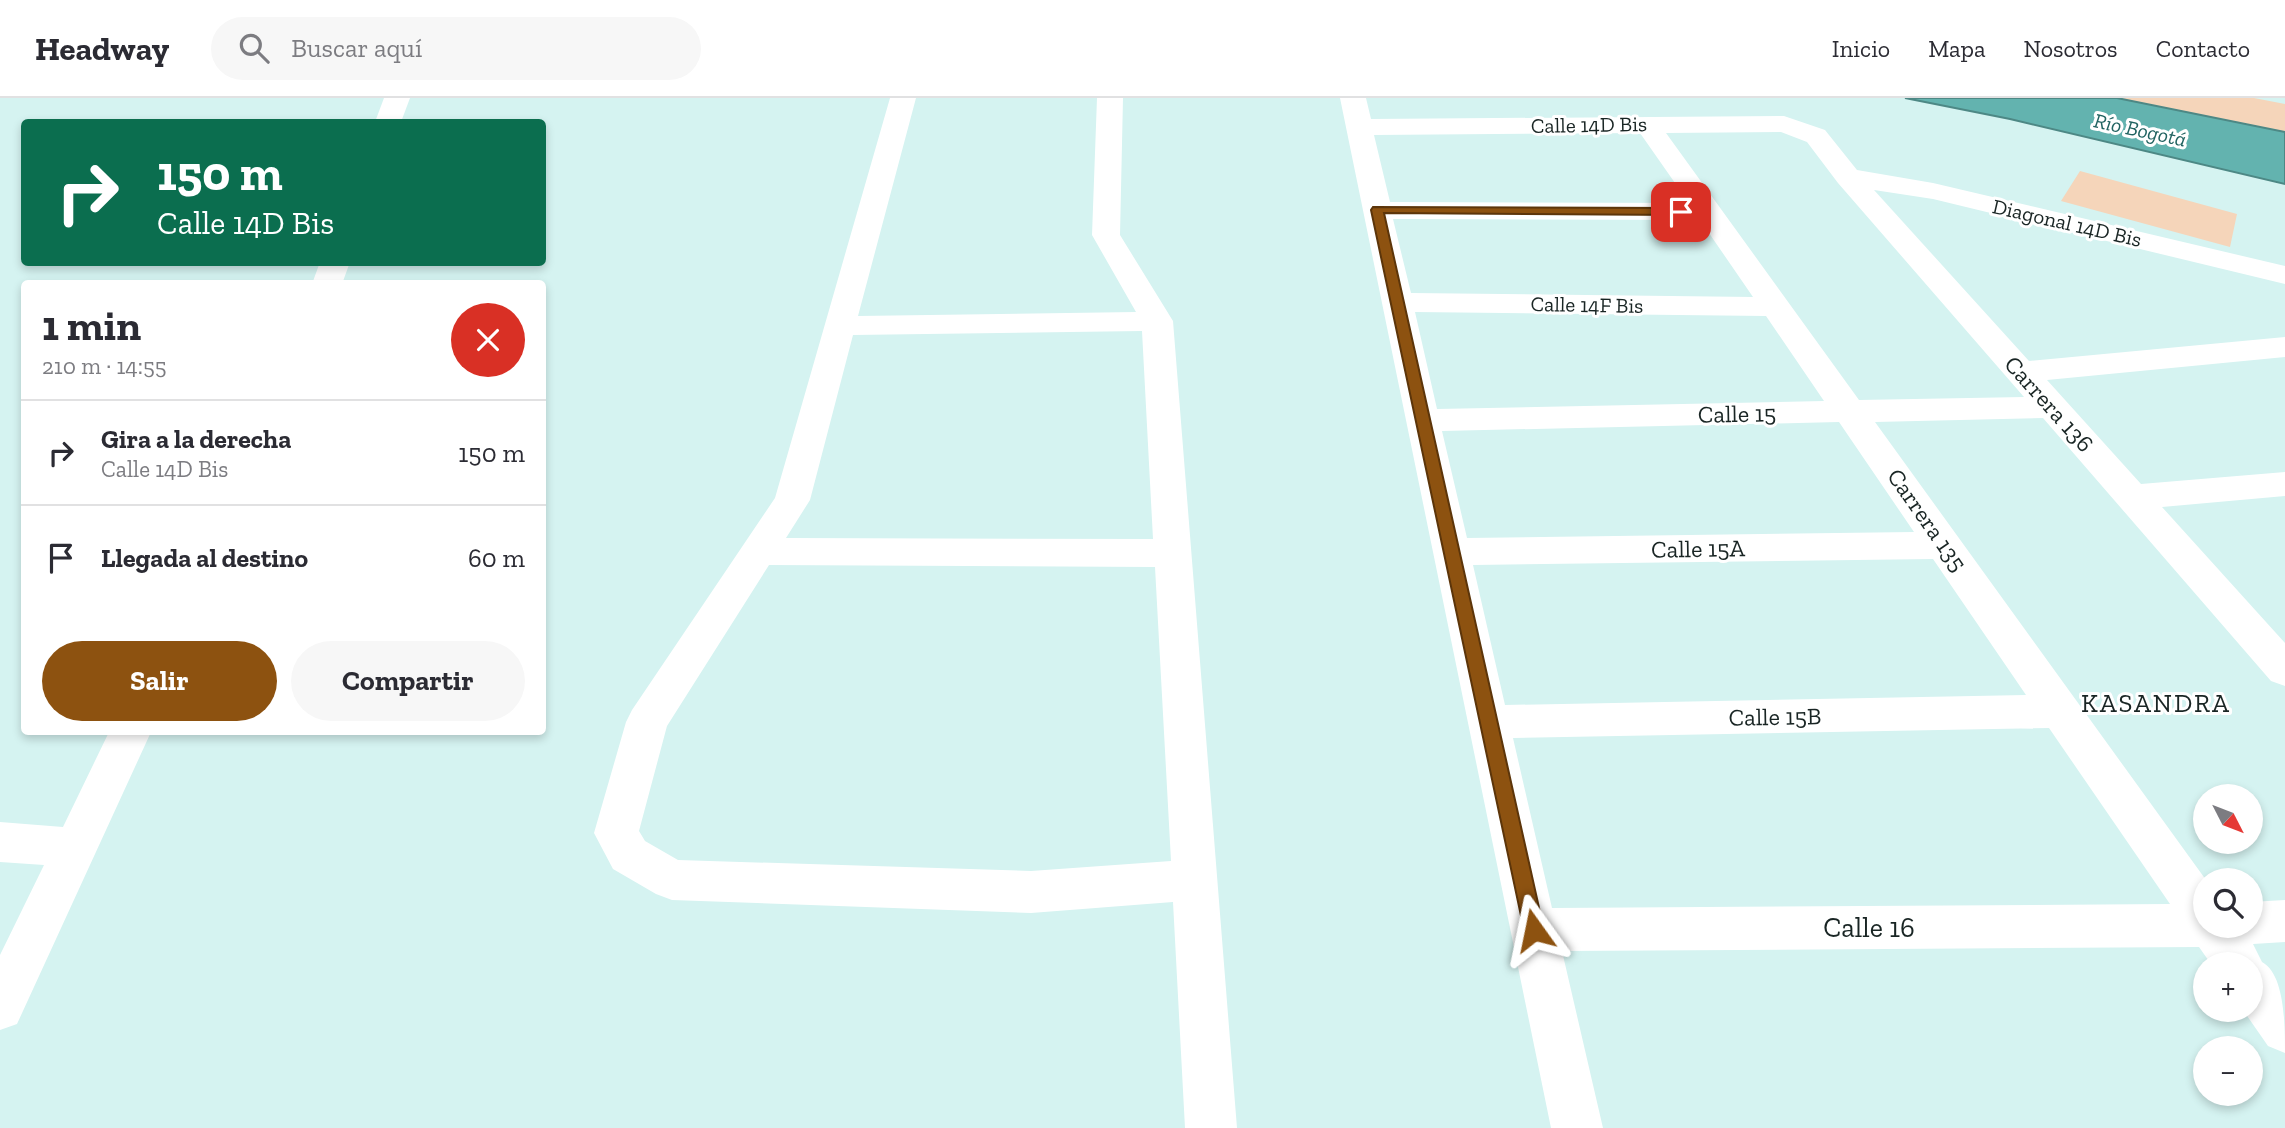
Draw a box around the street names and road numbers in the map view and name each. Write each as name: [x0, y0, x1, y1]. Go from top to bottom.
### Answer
street label: Calle 14D Bis: [1531, 111, 1647, 138]
street label: Diagonal 14D Bis: [1990, 193, 2144, 252]
street label: Calle 14F Bis: [1530, 291, 1644, 318]
street label: Carrera 136: [1999, 350, 2100, 458]
street label: Calle 15: [1698, 398, 1776, 429]
street label: Carrera 135: [1881, 463, 1973, 577]
street label: Calle 15A: [1651, 533, 1746, 564]
street label: Calle 15B: [1728, 701, 1822, 732]
street label: Calle 16: [1823, 911, 1915, 944]

